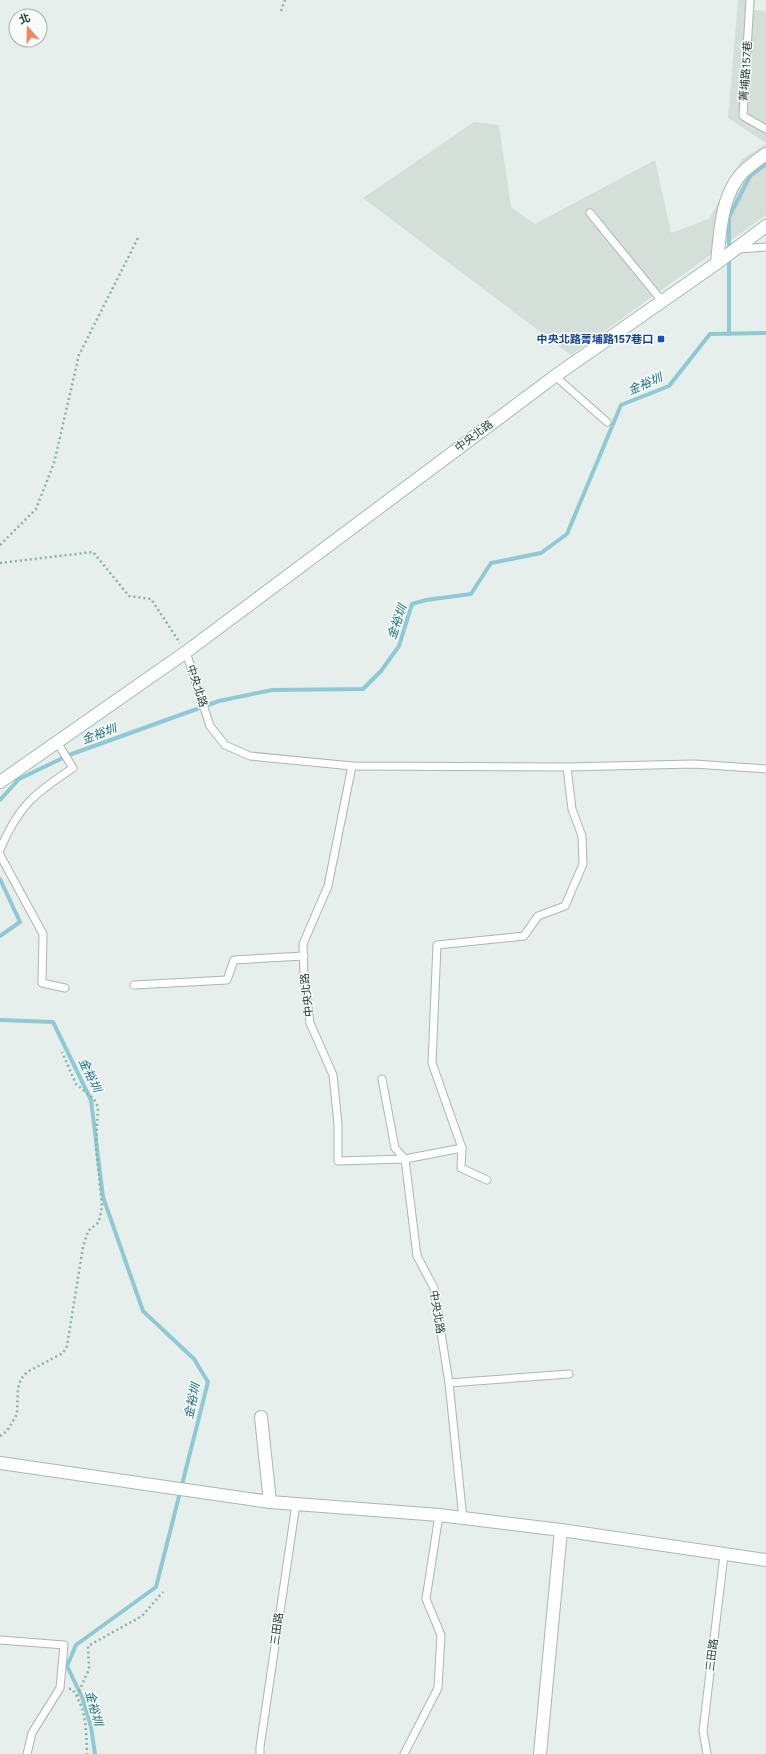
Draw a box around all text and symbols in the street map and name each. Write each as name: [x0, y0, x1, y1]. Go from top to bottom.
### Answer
north arrow: [8, 8, 48, 48]
text: 北: [17, 11, 32, 27]
street label: 菁埔路157巷: [737, 40, 755, 102]
place label: 中央北路菁埔路157巷口: [537, 333, 653, 346]
marker: 中央北路菁埔路157巷口: [656, 334, 666, 344]
water label: 金裕圳: [626, 370, 666, 397]
street label: 中央北路: [453, 418, 495, 454]
water label: 金裕圳: [385, 601, 410, 641]
street label: 中央北路: [184, 663, 210, 709]
water label: 金裕圳: [80, 721, 120, 747]
street label: 中央北路: [298, 972, 316, 1018]
water label: 金裕圳: [76, 1056, 105, 1096]
street label: 中央北路: [427, 1289, 447, 1335]
water label: 金裕圳: [181, 1380, 203, 1420]
street label: 三田路: [268, 1612, 286, 1646]
street label: 三田路: [704, 1638, 720, 1672]
water label: 金裕圳: [83, 1689, 106, 1729]

